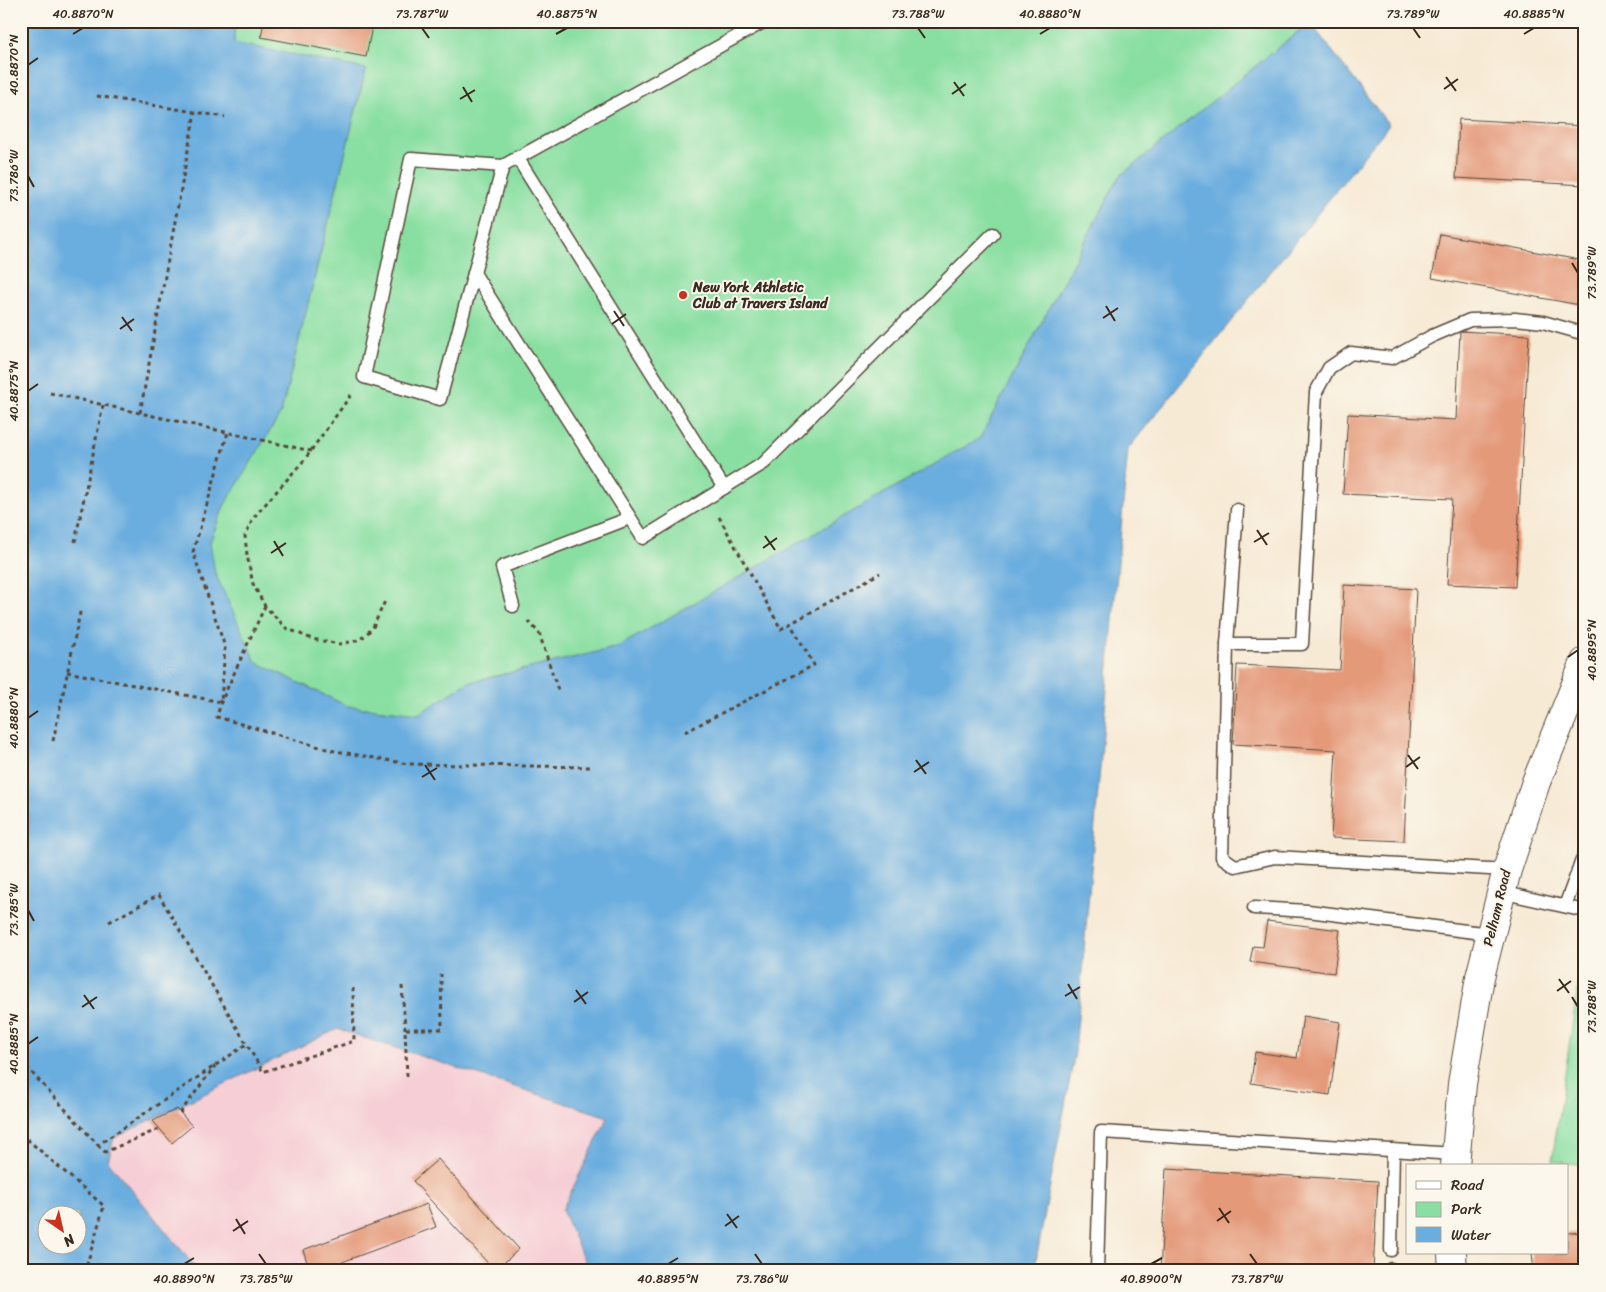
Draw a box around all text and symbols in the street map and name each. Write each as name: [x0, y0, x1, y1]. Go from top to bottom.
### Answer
text: 40.8870°N: [52, 3, 114, 25]
text: 73.787°W: [396, 3, 449, 25]
text: 40.8875°N: [537, 3, 598, 25]
text: 73.788°W: [892, 3, 945, 25]
text: 40.8880°N: [1019, 3, 1081, 25]
text: 73.789°W: [1387, 3, 1440, 25]
text: 40.8885°N: [1503, 3, 1565, 25]
text: 40.8870°N: [3, 34, 25, 96]
text: 73.786°W: [3, 149, 25, 202]
text: 73.789°W: [1581, 246, 1603, 299]
place label: New York Athletic Club at Travers Island: [692, 275, 829, 316]
marker: New York Athletic Club at Travers Island: [677, 289, 689, 301]
text: 40.8875°N: [3, 360, 25, 421]
text: 40.8895°N: [1581, 619, 1603, 681]
text: 40.8880°N: [3, 687, 25, 749]
street label: Pelham Road: [1475, 865, 1519, 949]
text: 73.785°W: [3, 883, 25, 936]
text: 73.788°W: [1581, 980, 1603, 1033]
text: 40.8885°N: [3, 1013, 25, 1075]
legend: [1406, 1164, 1568, 1254]
text: Road: [1451, 1172, 1484, 1198]
text: Park: [1451, 1196, 1482, 1222]
north arrow: [38, 1204, 88, 1254]
text: Water: [1451, 1222, 1491, 1248]
text: N: [58, 1227, 81, 1254]
text: 40.8890°N: [153, 1268, 215, 1290]
text: 73.785°W: [240, 1268, 293, 1290]
text: 40.8895°N: [637, 1268, 699, 1290]
text: 73.786°W: [736, 1268, 789, 1290]
text: 40.8900°N: [1120, 1268, 1183, 1290]
text: 73.787°W: [1231, 1268, 1284, 1290]

